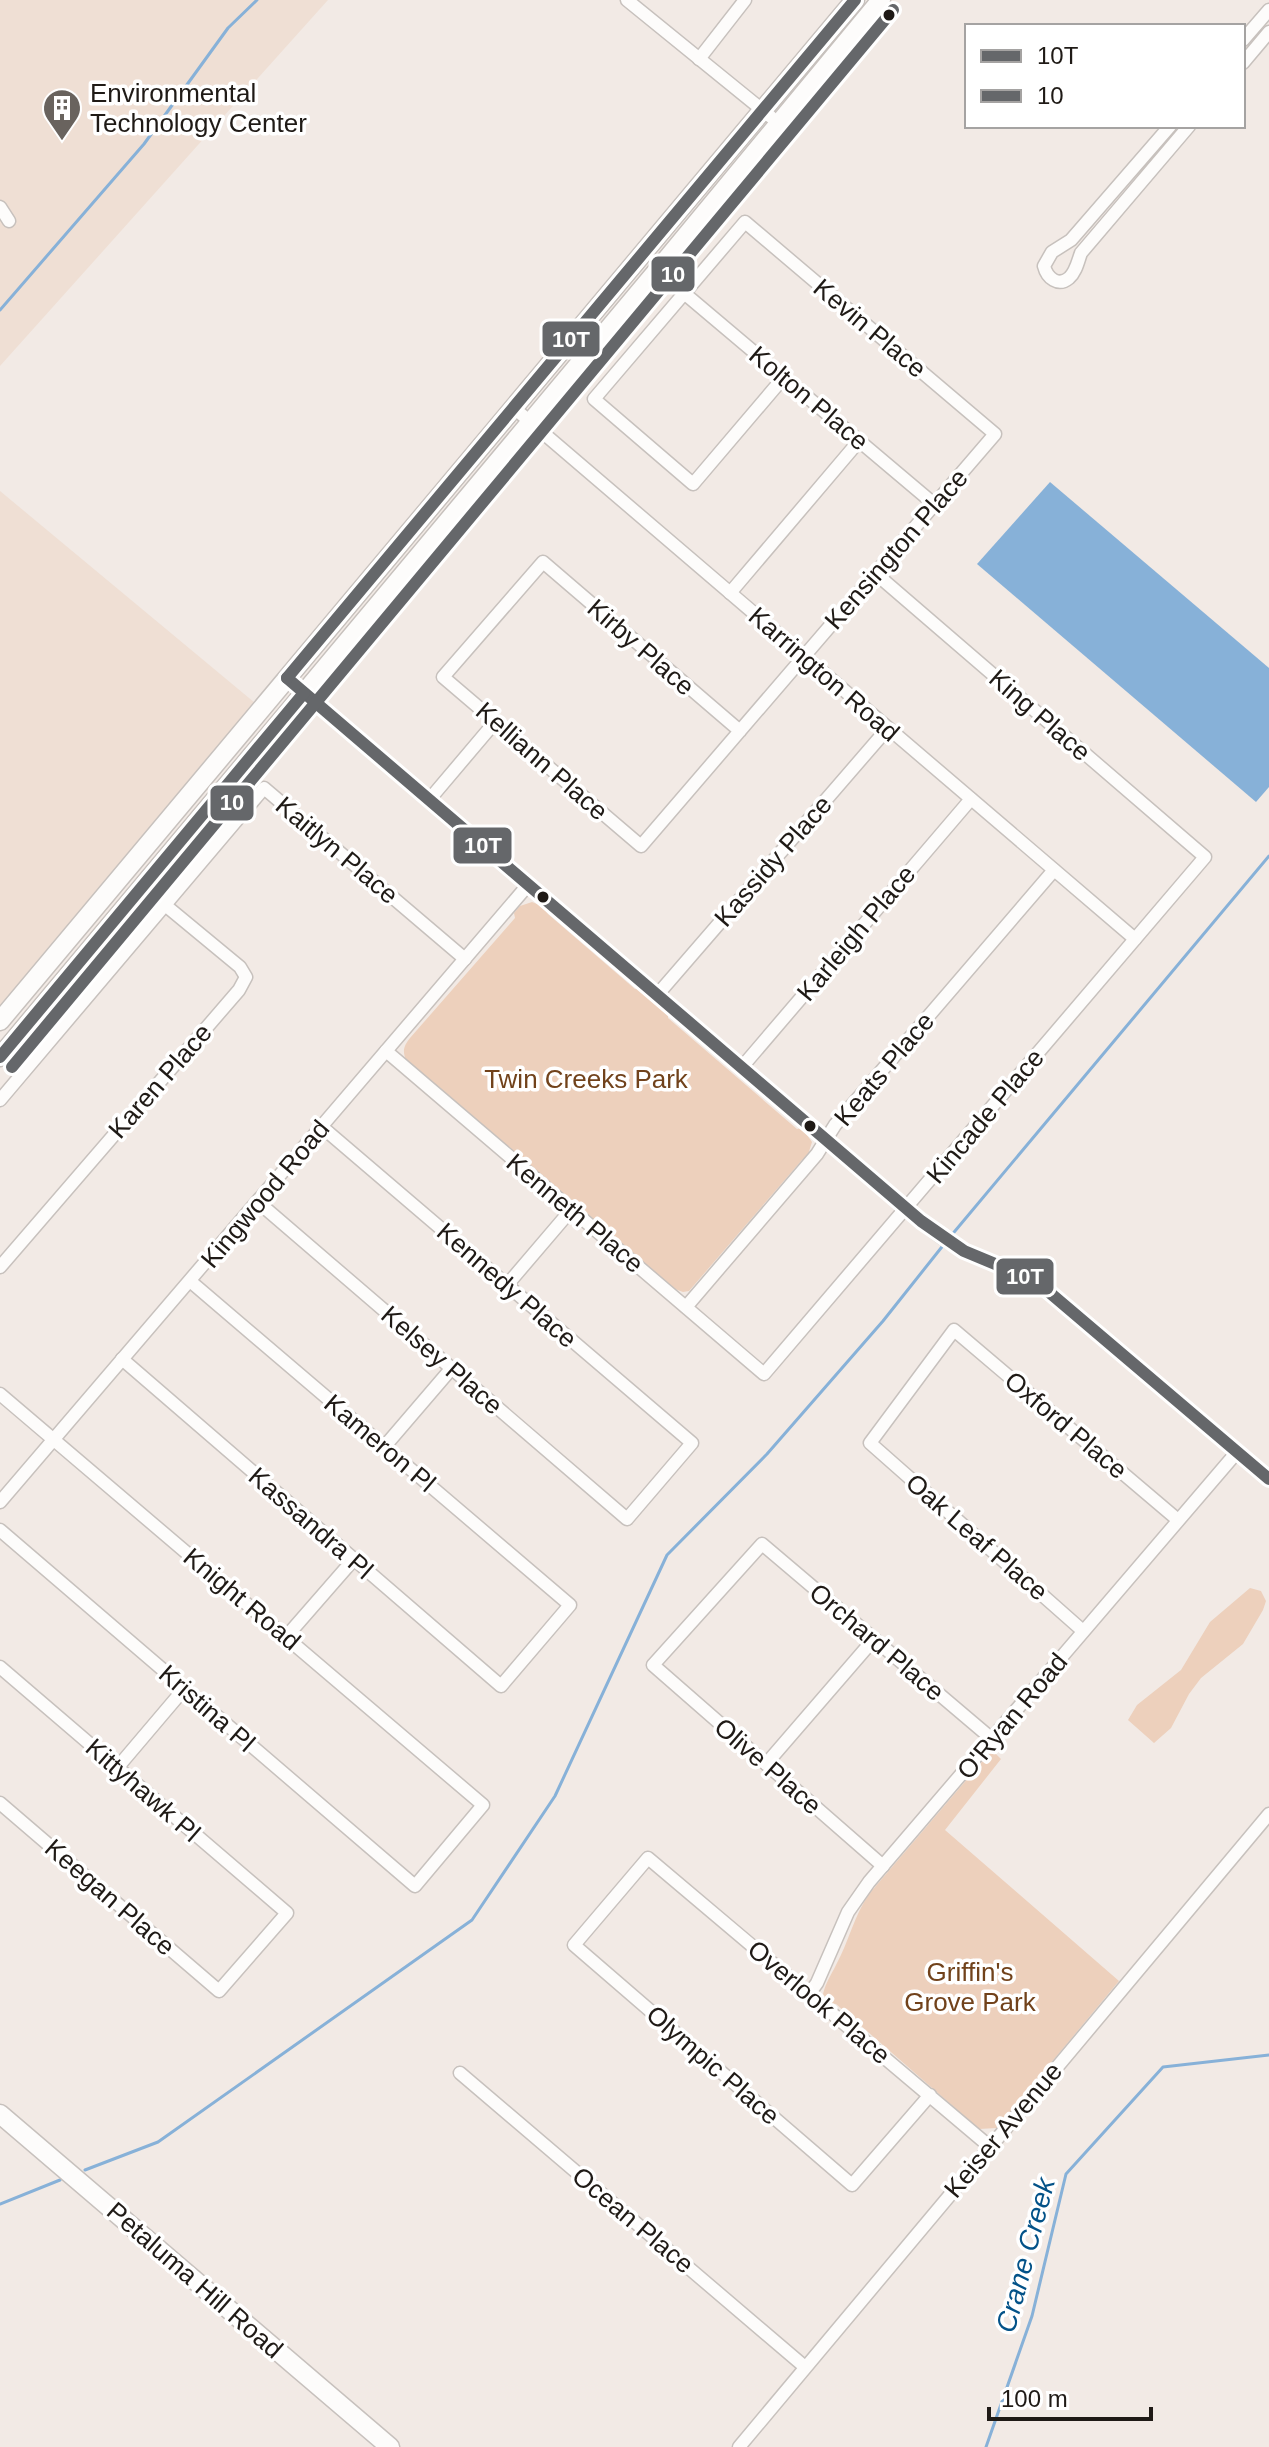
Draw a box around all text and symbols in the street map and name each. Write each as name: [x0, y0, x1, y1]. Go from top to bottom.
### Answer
unlabelled marker: [881, 7, 897, 23]
legend: [965, 24, 1245, 128]
text: 10T: [1037, 42, 1079, 69]
place label: Environmental Technology Center: [90, 78, 307, 138]
text: 10: [1037, 82, 1064, 109]
building icon: Environmental Technology Center: [41, 87, 83, 142]
line badge: 10: [650, 255, 696, 293]
text: 10: [661, 262, 685, 287]
street label: Kevin Place: [808, 272, 932, 384]
line badge: 10T: [541, 320, 601, 358]
text: 10T: [552, 327, 591, 352]
street label: Kolton Place: [743, 340, 875, 456]
street label: Kensington Place: [818, 463, 974, 635]
street label: Kirby Place: [582, 593, 700, 701]
street label: Karrington Road: [743, 601, 905, 747]
street label: King Place: [983, 663, 1097, 767]
street label: Kelliann Place: [470, 696, 614, 826]
line badge: 10: [209, 784, 255, 822]
text: 10: [220, 790, 244, 815]
street label: Kaitlyn Place: [270, 790, 404, 910]
street label: Kassidy Place: [708, 790, 838, 932]
line badge: 10T: [452, 826, 513, 865]
text: 10T: [464, 833, 503, 858]
street label: Karleigh Place: [791, 859, 921, 1007]
unlabelled marker: [535, 889, 551, 905]
street label: Keats Place: [828, 1006, 940, 1132]
street label: Karen Place: [102, 1018, 218, 1144]
street label: Kincade Place: [920, 1043, 1050, 1189]
park label: Twin Creeks Park: [484, 1064, 689, 1094]
street label: Kingwood Road: [195, 1114, 335, 1274]
unlabelled marker: [802, 1118, 818, 1134]
street label: Kenneth Place: [501, 1147, 649, 1279]
street label: Kennedy Place: [431, 1216, 583, 1354]
line badge: 10T: [995, 1257, 1055, 1296]
text: 10T: [1006, 1264, 1045, 1289]
street label: Kelsey Place: [375, 1299, 509, 1421]
street label: Oxford Place: [999, 1365, 1133, 1485]
street label: Kameron Pl: [318, 1388, 442, 1498]
street label: Kassandra Pl: [243, 1461, 379, 1585]
street label: Oak Leaf Place: [900, 1467, 1054, 1607]
street label: Knight Road: [178, 1542, 306, 1656]
street label: Orchard Place: [804, 1577, 950, 1707]
street label: O'Ryan Road: [951, 1647, 1073, 1785]
street label: Kristina Pl: [153, 1658, 261, 1758]
street label: Olive Place: [709, 1712, 827, 1820]
street label: Kittyhawk Pl: [80, 1732, 206, 1848]
street label: Keegan Place: [39, 1833, 181, 1961]
street label: Overlook Place: [742, 1934, 896, 2070]
park label: Griffin's Grove Park: [904, 1957, 1037, 2017]
street label: Olympic Place: [640, 1999, 786, 2131]
street label: Keiser Avenue: [938, 2056, 1068, 2204]
street label: Ocean Place: [566, 2161, 700, 2279]
water label: Crane Creek: [990, 2173, 1062, 2336]
street label: Petaluma Hill Road: [101, 2196, 289, 2364]
scale bar: [989, 2371, 1151, 2421]
text: 100 m: [1001, 2385, 1068, 2412]

